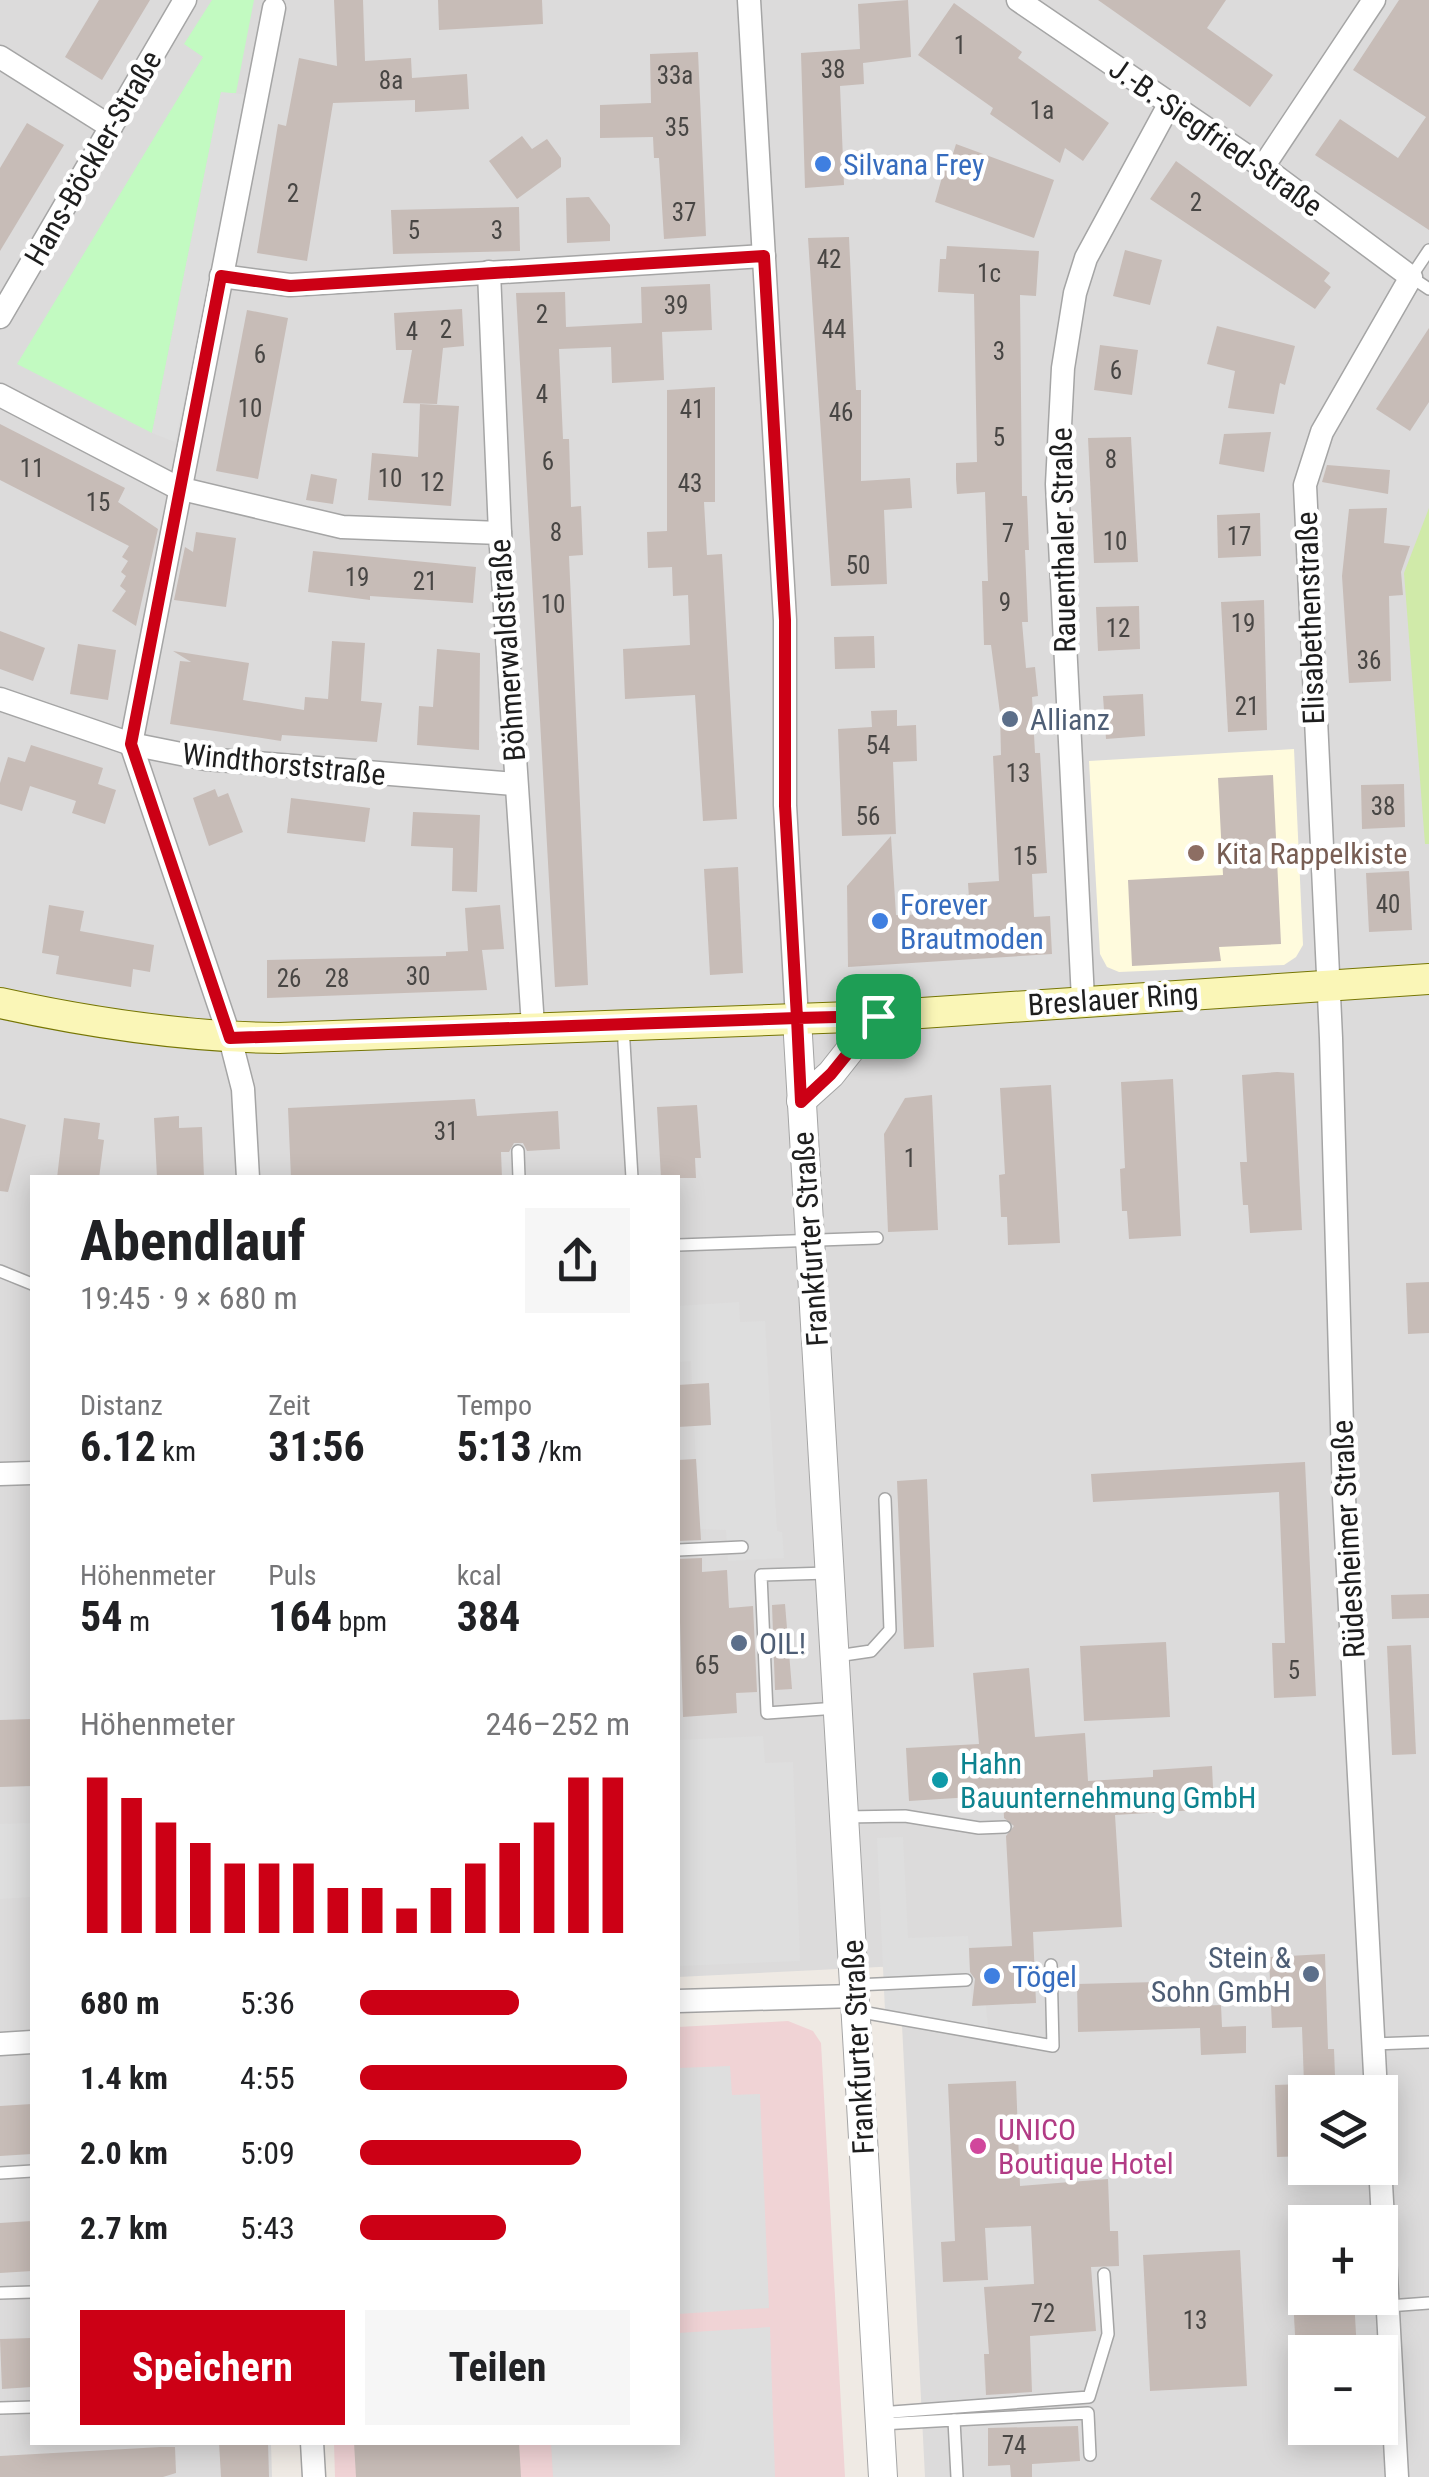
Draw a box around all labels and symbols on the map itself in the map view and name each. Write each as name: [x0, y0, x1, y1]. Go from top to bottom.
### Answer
house number: 1: [954, 31, 966, 60]
street label: Hans-Böckler-Straße: [17, 44, 169, 272]
street label: J.-B.-Siegfried-Straße: [1103, 50, 1329, 224]
house number: 38: [821, 55, 845, 84]
house number: 33a: [657, 61, 693, 90]
house number: 8a: [379, 66, 403, 95]
house number: 1a: [1030, 96, 1054, 125]
house number: 35: [665, 113, 689, 142]
place label: Silvana Frey: [843, 147, 984, 182]
marker: Silvana Frey: [812, 153, 834, 175]
house number: 2: [287, 179, 299, 208]
house number: 2: [1190, 188, 1202, 217]
house number: 37: [672, 198, 696, 227]
house number: 5: [408, 216, 420, 245]
house number: 3: [491, 216, 503, 245]
house number: 42: [817, 245, 841, 274]
house number: 1c: [977, 259, 1001, 288]
house number: 39: [664, 291, 688, 320]
house number: 2: [536, 300, 548, 329]
house number: 2: [440, 315, 452, 344]
house number: 44: [822, 315, 846, 344]
house number: 4: [406, 317, 418, 346]
house number: 3: [993, 337, 1005, 366]
house number: 6: [254, 340, 266, 369]
house number: 6: [1110, 356, 1122, 385]
house number: 4: [536, 380, 548, 409]
house number: 10: [238, 394, 262, 423]
house number: 41: [680, 395, 704, 424]
house number: 46: [829, 398, 853, 427]
house number: 5: [993, 423, 1005, 452]
street label: Rauenthaler Straße: [1044, 427, 1082, 653]
house number: 8: [1105, 445, 1117, 474]
house number: 6: [542, 447, 554, 476]
house number: 11: [20, 454, 44, 483]
house number: 10: [378, 464, 402, 493]
house number: 12: [420, 468, 444, 497]
house number: 43: [678, 469, 702, 498]
house number: 15: [86, 488, 110, 517]
street label: Elisabethenstraße: [1289, 511, 1331, 725]
house number: 8: [550, 518, 562, 547]
house number: 7: [1002, 519, 1014, 548]
house number: 17: [1227, 522, 1251, 551]
house number: 10: [1103, 527, 1127, 556]
street label: Böhmerwaldstraße: [482, 538, 532, 762]
house number: 50: [846, 551, 870, 580]
house number: 19: [345, 563, 369, 592]
house number: 21: [413, 567, 437, 596]
house number: 9: [999, 588, 1011, 617]
house number: 10: [541, 590, 565, 619]
house number: 19: [1231, 609, 1255, 638]
house number: 12: [1106, 614, 1130, 643]
house number: 36: [1357, 646, 1381, 675]
house number: 21: [1235, 692, 1259, 721]
place label: Allianz: [1030, 702, 1110, 737]
marker: Allianz: [999, 708, 1021, 730]
house number: 54: [866, 731, 890, 760]
street label: Windthorststraße: [180, 736, 388, 792]
house number: 13: [1006, 759, 1030, 788]
house number: 38: [1371, 792, 1395, 821]
house number: 56: [856, 802, 880, 831]
place label: Kita Rappelkiste: [1216, 836, 1407, 871]
house number: 15: [1013, 842, 1037, 871]
marker: Kita Rappelkiste: [1185, 842, 1207, 864]
place label: Forever Brautmoden: [900, 887, 1044, 956]
house number: 40: [1376, 890, 1400, 919]
marker: Forever Brautmoden: [869, 910, 891, 932]
house number: 30: [406, 962, 430, 991]
house number: 26: [277, 964, 301, 993]
house number: 28: [325, 964, 349, 993]
pin: [836, 974, 921, 1059]
street label: Breslauer Ring: [1027, 976, 1199, 1022]
house number: 31: [434, 1117, 458, 1146]
street label: Frankfurter Straße: [785, 1131, 835, 1347]
house number: 1: [904, 1144, 916, 1173]
street label: Rüdesheimer Straße: [1324, 1419, 1372, 1659]
place label: OIL!: [759, 1626, 806, 1661]
marker: OIL!: [728, 1632, 750, 1654]
house number: 65: [695, 1651, 719, 1680]
house number: 5: [1288, 1656, 1300, 1685]
place label: Hahn Bauunternehmung GmbH: [960, 1746, 1256, 1815]
marker: Hahn Bauunternehmung GmbH: [929, 1769, 951, 1791]
street label: Frankfurter Straße: [835, 1939, 881, 2155]
place label: Stein & Sohn GmbH: [1151, 1940, 1292, 2009]
place label: Tögel: [1012, 1959, 1077, 1994]
marker: Stein & Sohn GmbH: [1300, 1963, 1322, 1985]
marker: Tögel: [981, 1965, 1003, 1987]
place label: UNICO Boutique Hotel: [998, 2112, 1174, 2181]
marker: UNICO Boutique Hotel: [967, 2135, 989, 2157]
house number: 72: [1031, 2299, 1055, 2328]
house number: 13: [1183, 2306, 1207, 2335]
house number: 74: [1002, 2431, 1026, 2460]

